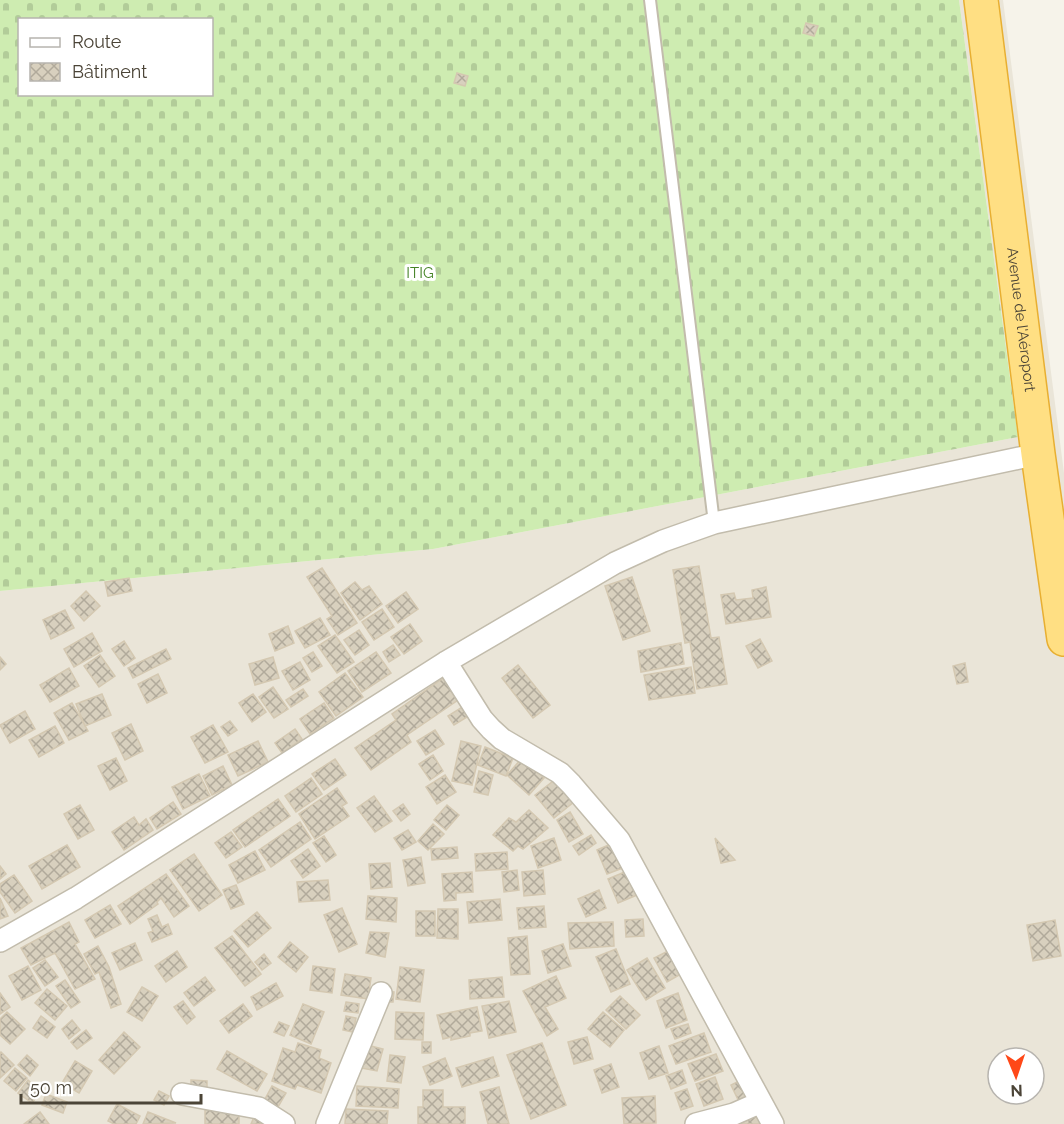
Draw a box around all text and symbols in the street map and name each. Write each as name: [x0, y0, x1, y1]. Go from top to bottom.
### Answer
legend: [18, 18, 213, 96]
text: Route: [72, 31, 122, 52]
text: Bâtiment: [72, 61, 147, 82]
street label: Avenue de l'Aéroport: [1003, 246, 1039, 393]
park label: ITIG: [406, 264, 434, 282]
north arrow: [986, 1046, 1046, 1106]
scale bar: [21, 1067, 201, 1105]
text: 50 m: [30, 1077, 72, 1098]
text: N: [1010, 1081, 1023, 1100]

